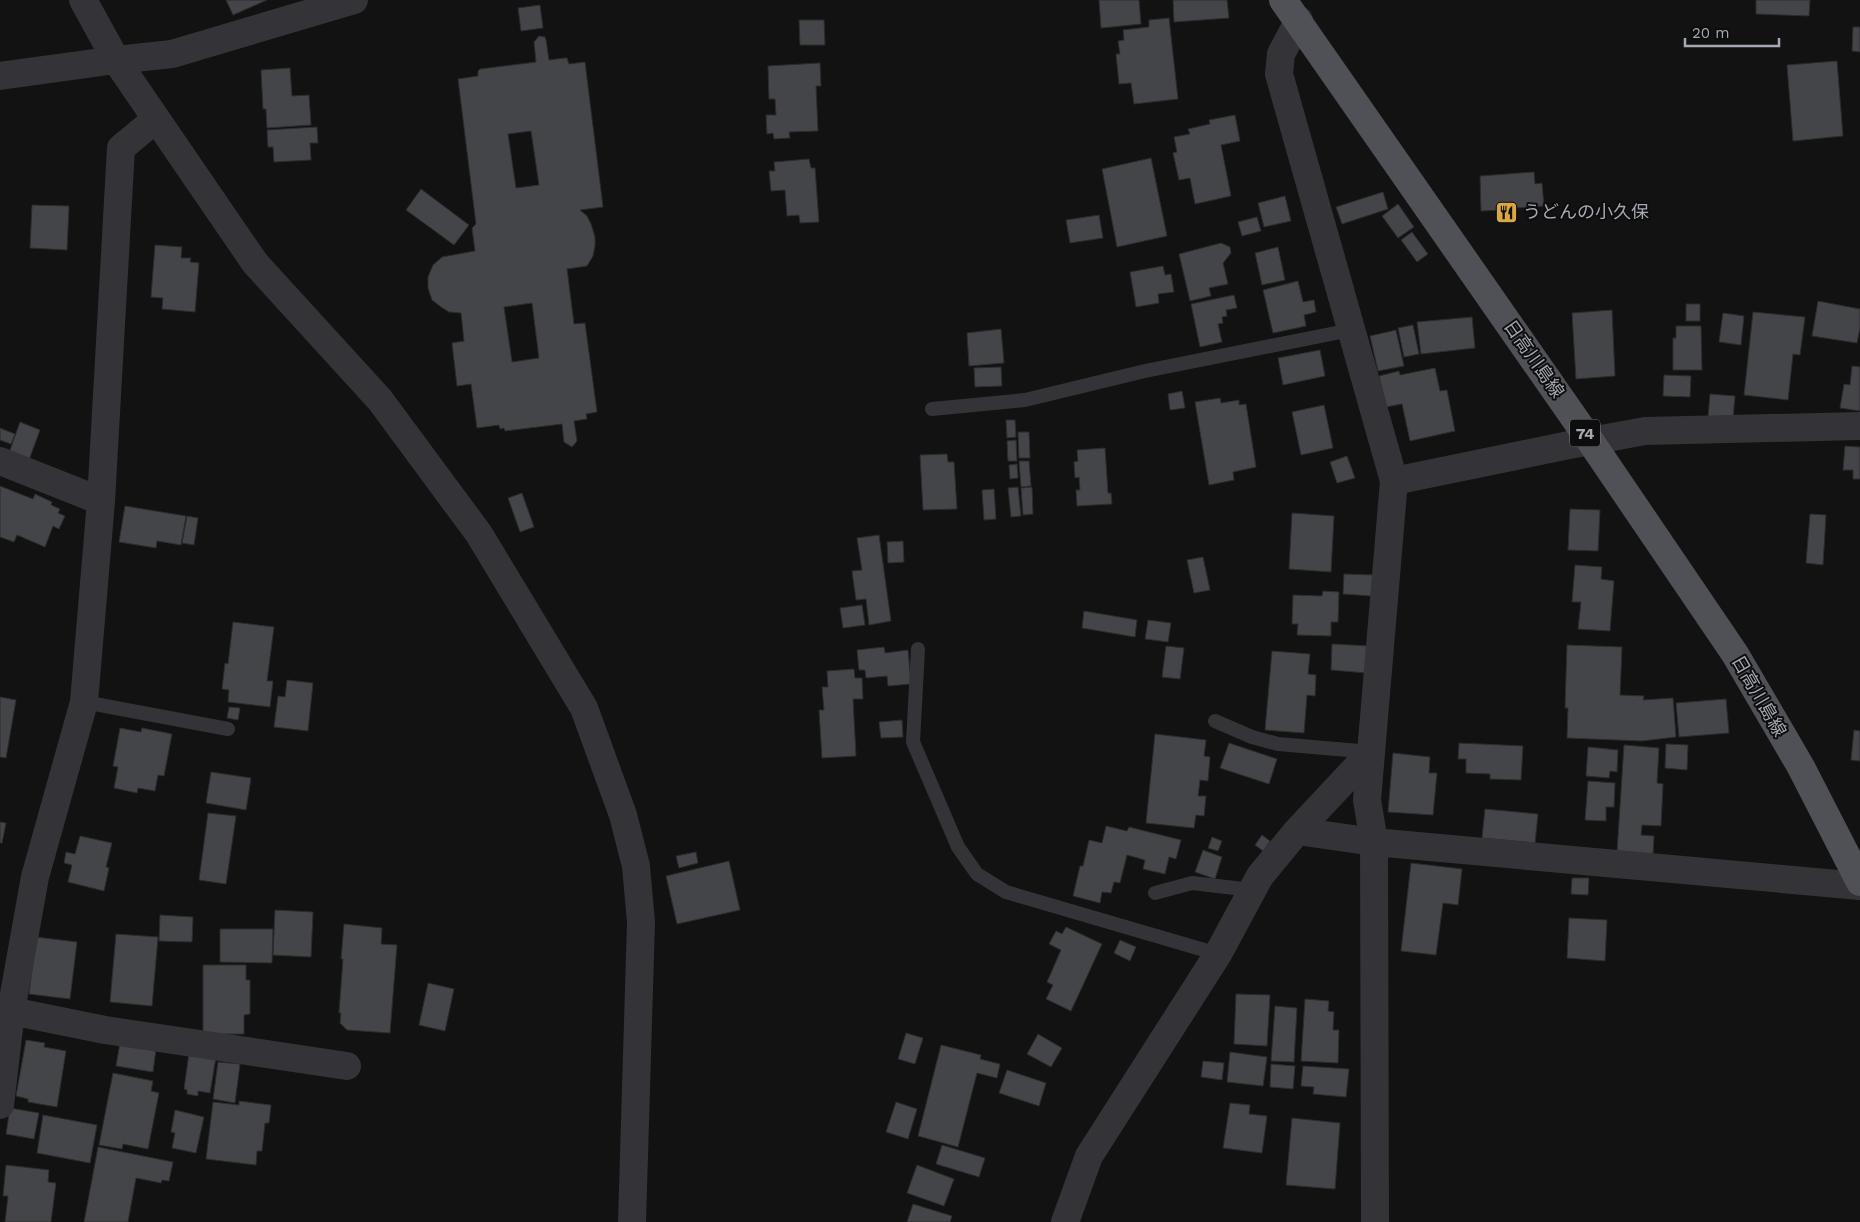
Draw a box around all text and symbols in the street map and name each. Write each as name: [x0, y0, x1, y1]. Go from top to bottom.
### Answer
scale bar: [1685, 15, 1779, 47]
text: 20 m: [1692, 24, 1730, 42]
restaurant icon: うどんの小久保: [1495, 200, 1519, 224]
place label: うどんの小久保: [1523, 201, 1649, 222]
street label: 日高川島線: [1500, 316, 1569, 402]
road number: 74: [1570, 419, 1600, 446]
street label: 日高川島線: [1728, 652, 1791, 740]

